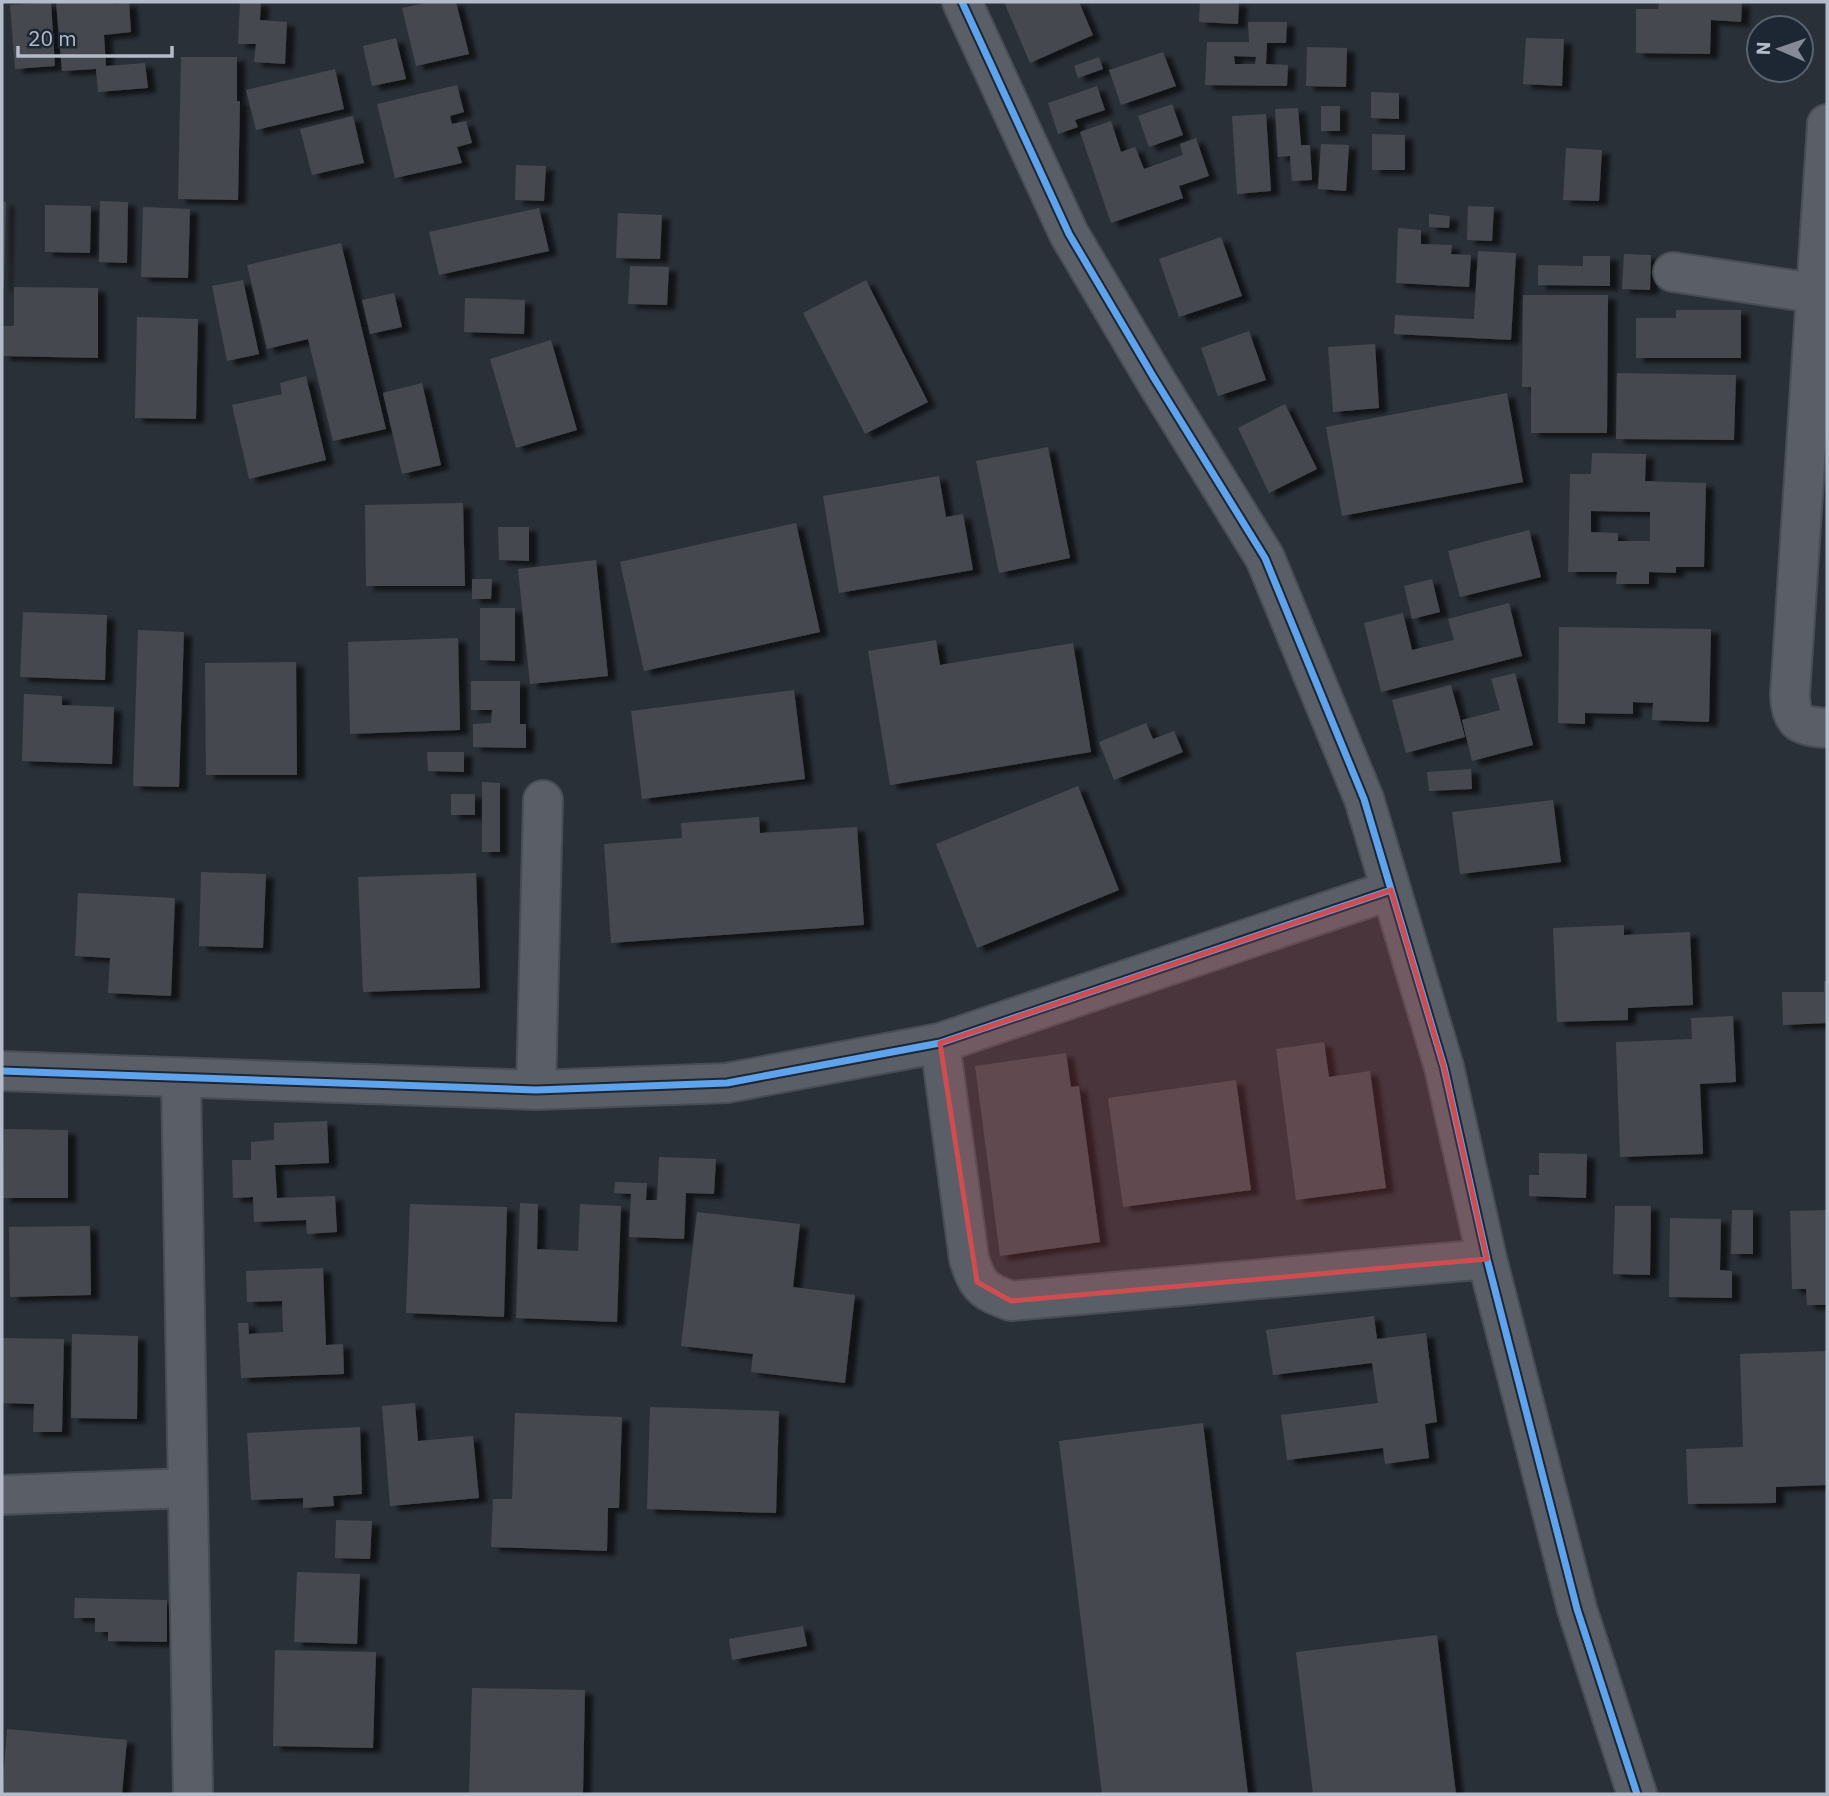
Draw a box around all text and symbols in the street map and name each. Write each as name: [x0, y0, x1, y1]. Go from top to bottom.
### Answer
scale bar: [18, 14, 172, 58]
north arrow: [1745, 14, 1815, 84]
text: 20 m: [28, 24, 77, 52]
text: N: [1751, 41, 1775, 56]

